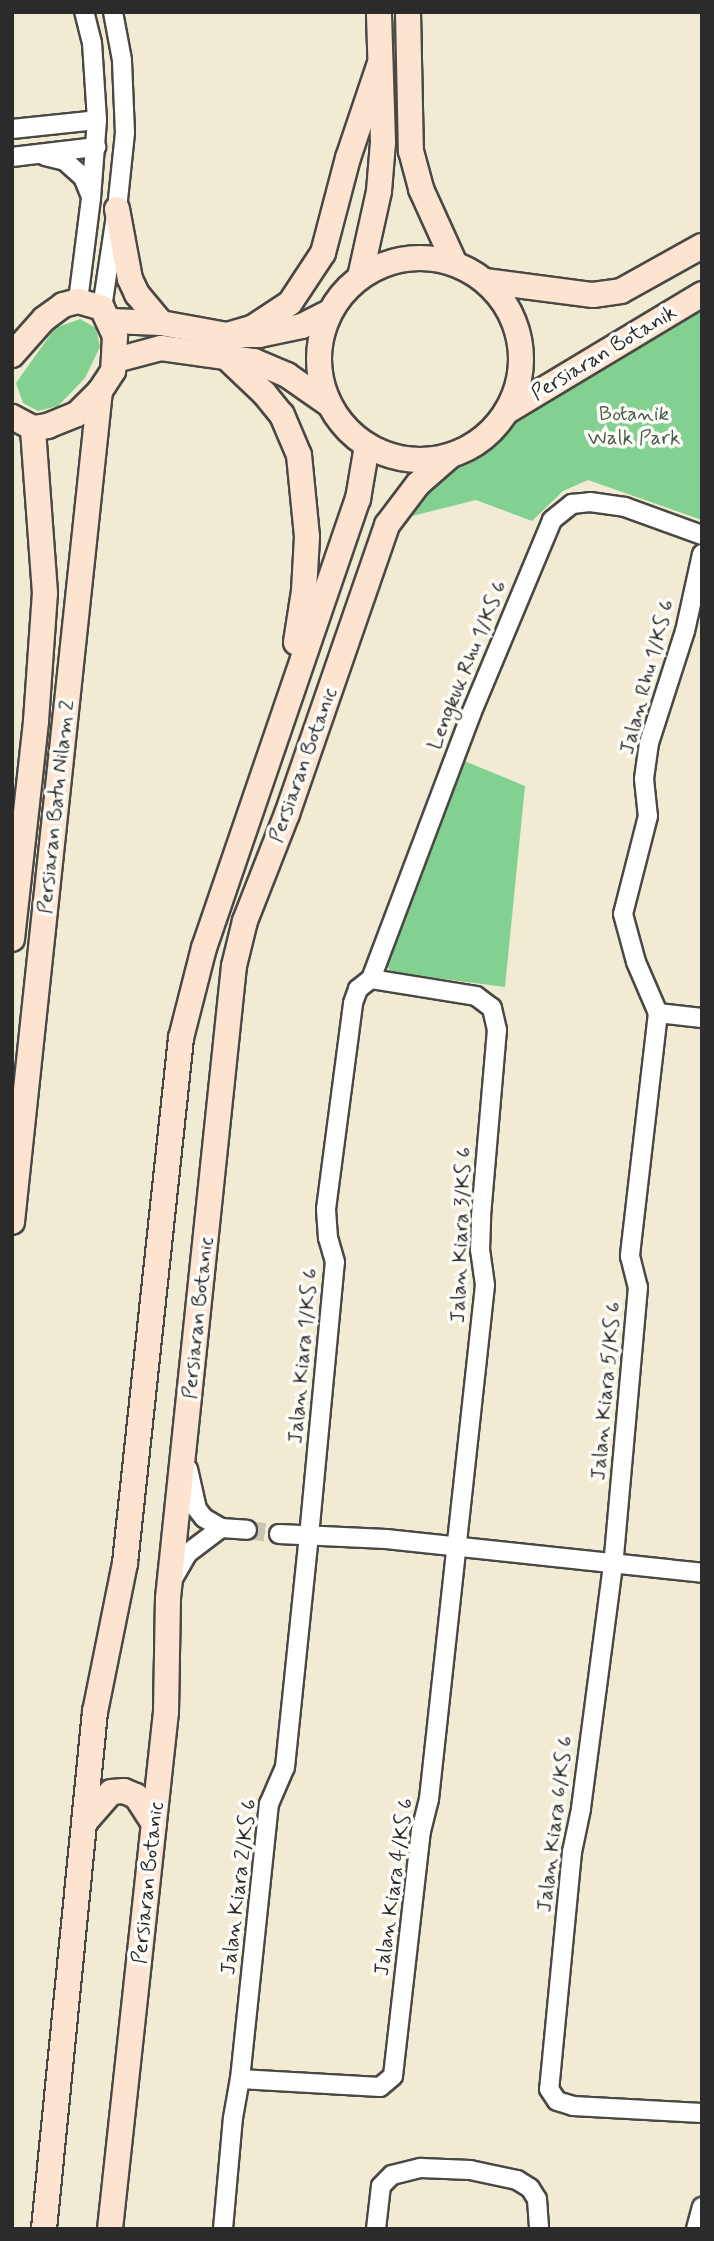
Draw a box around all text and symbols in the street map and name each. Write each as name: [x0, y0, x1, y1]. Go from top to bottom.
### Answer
street label: Persiaran Botanik: [528, 300, 680, 406]
park label: Botanik Walk Park: [588, 401, 680, 451]
street label: Lengkuk Rhu 1/KS 6: [422, 577, 512, 753]
street label: Jalan Rhu 1/KS 6: [614, 597, 680, 757]
street label: Persiaran Botanic: [264, 685, 342, 845]
street label: Persiaran Batu Nilam 2: [32, 699, 80, 915]
street label: Jalan Kiara 3/KS 6: [445, 1146, 477, 1324]
street label: Persiaran Botanic: [177, 1237, 219, 1399]
street label: Jalan Kiara 1/KS 6: [283, 1267, 323, 1445]
street label: Jalan Kiara 5/KS 6: [586, 1300, 626, 1482]
street label: Jalan Kiara 6/KS 6: [532, 1734, 578, 1914]
street label: Jalan Kiara 4/KS 6: [369, 1796, 419, 1978]
street label: Jalan Kiara 2/KS 6: [216, 1797, 262, 1977]
street label: Persiaran Botanic: [127, 1802, 169, 1964]

